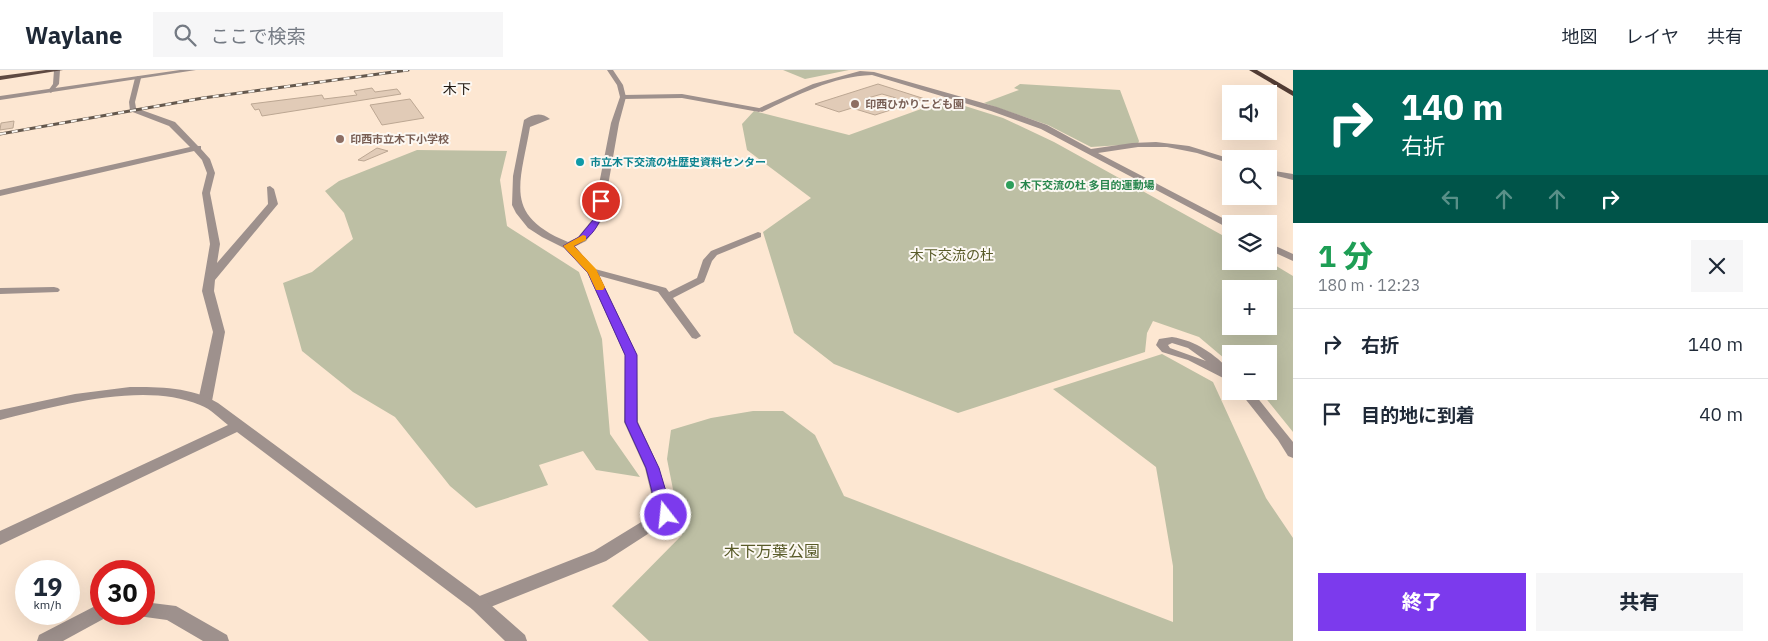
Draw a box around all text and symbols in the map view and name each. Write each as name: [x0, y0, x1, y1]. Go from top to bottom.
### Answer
search box: [153, 12, 503, 57]
text: Waylane: [25, 19, 123, 51]
icon: search: [171, 21, 199, 49]
text: ここで検索: [211, 24, 306, 48]
text: 地図: [1562, 25, 1598, 48]
text: レイヤ: [1626, 25, 1679, 48]
text: 共有: [1707, 25, 1743, 48]
district label: 木下: [443, 80, 471, 98]
text: 140 m: [1401, 84, 1504, 130]
map controls: [1222, 85, 1277, 400]
button: sound: [1222, 85, 1277, 140]
icon: right: [1318, 90, 1383, 155]
place label: 印西ひかりこども園: [865, 97, 964, 111]
marker: 印西ひかりこども園: [849, 98, 861, 110]
text: 右折: [1401, 131, 1445, 160]
place label: 印西市立木下小学校: [350, 132, 449, 146]
marker: 印西市立木下小学校: [334, 133, 346, 145]
button: search: [1222, 150, 1277, 205]
place label: 市立木下交流の杜歴史資料センター: [590, 155, 766, 169]
marker: 市立木下交流の杜歴史資料センター: [574, 156, 586, 168]
place label: 木下交流の杜 多目的運動場: [1020, 178, 1155, 192]
marker: 木下交流の杜 多目的運動場: [1004, 179, 1016, 191]
pin: [580, 180, 622, 222]
icon: left: [1437, 185, 1465, 213]
icon: ahead: [1490, 185, 1518, 213]
icon: ahead: [1543, 185, 1571, 213]
icon: right: [1596, 185, 1624, 213]
icon: arrive: [587, 187, 615, 215]
button: layers: [1222, 215, 1277, 270]
text: 1 分: [1318, 236, 1373, 275]
button: close: [1691, 240, 1743, 292]
park label: 木下交流の杜: [910, 246, 994, 264]
text: 180 m · 12:23: [1318, 275, 1420, 295]
button: +: [1222, 280, 1277, 335]
icon: right: [1318, 330, 1346, 358]
text: 140 m: [1688, 332, 1743, 356]
text: 右折: [1361, 333, 1399, 357]
button: −: [1222, 345, 1277, 400]
icon: arrive: [1318, 400, 1346, 428]
text: 40 m: [1699, 402, 1743, 426]
text: 目的地に到着: [1361, 403, 1475, 427]
position arrow: [639, 488, 691, 540]
park label: 木下万葉公園: [724, 541, 820, 561]
speed limit sign: 30: [90, 560, 155, 625]
text: 19: [32, 570, 63, 603]
button: 終了: [1318, 573, 1526, 631]
button: 共有: [1536, 573, 1743, 631]
text: km/h: [33, 597, 62, 612]

